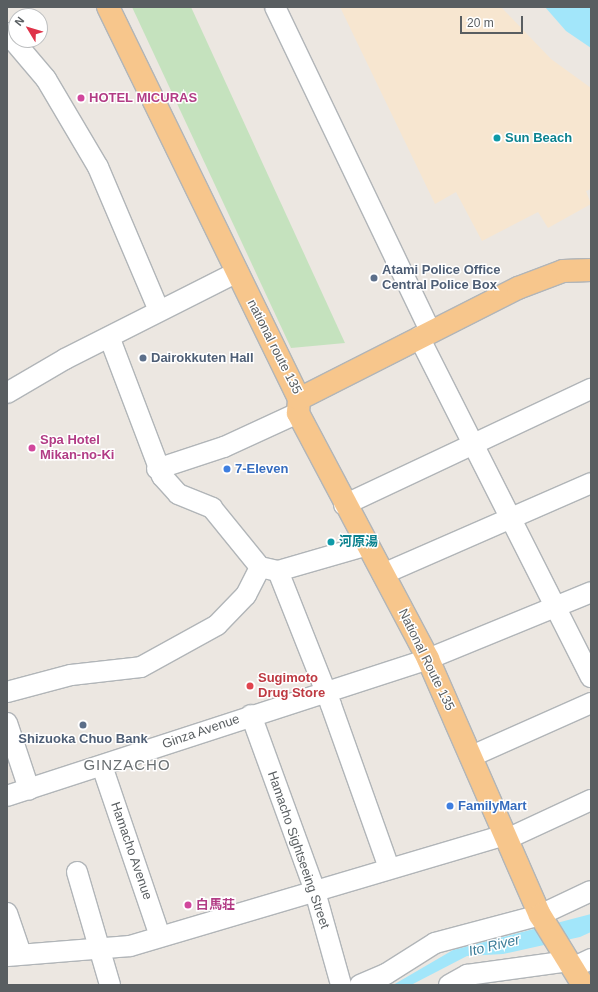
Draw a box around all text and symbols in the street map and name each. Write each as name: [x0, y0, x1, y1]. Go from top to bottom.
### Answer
north arrow: [8, 8, 48, 48]
scale bar: [462, 8, 525, 34]
text: N: [12, 14, 27, 28]
text: 20 m: [467, 16, 494, 30]
place label: HOTEL MICURAS: [89, 90, 197, 106]
marker: HOTEL MICURAS: [76, 93, 86, 103]
place label: Sun Beach: [505, 130, 572, 146]
marker: Sun Beach: [492, 133, 502, 143]
place label: Atami Police Office Central Police Box: [382, 263, 500, 294]
marker: Atami Police Office Central Police Box: [369, 273, 379, 283]
street label: national route 135: [243, 297, 305, 397]
place label: Dairokkuten Hall: [151, 350, 254, 366]
marker: Dairokkuten Hall: [138, 353, 148, 363]
place label: Spa Hotel Mikan-no-Ki: [40, 433, 114, 464]
marker: Spa Hotel Mikan-no-Ki: [27, 443, 37, 453]
place label: 7-Eleven: [235, 461, 288, 477]
marker: 7-Eleven: [222, 464, 232, 474]
place label: 河原湯: [339, 534, 378, 550]
marker: 河原湯: [326, 537, 336, 547]
street label: National Route 135: [395, 607, 457, 713]
place label: Sugimoto Drug Store: [258, 671, 325, 702]
marker: Sugimoto Drug Store: [245, 681, 255, 691]
street label: Ginza Avenue: [160, 711, 242, 753]
marker: Shizuoka Chuo Bank: [78, 720, 88, 730]
place label: Shizuoka Chuo Bank: [18, 731, 148, 747]
district label: GINZACHO: [83, 756, 171, 774]
street label: Hamacho Sightseeing Street: [264, 769, 332, 931]
place label: FamilyMart: [458, 798, 527, 814]
street label: Hamacho Avenue: [107, 800, 155, 902]
marker: FamilyMart: [445, 801, 455, 811]
place label: 白馬荘: [196, 897, 235, 913]
marker: 白馬荘: [183, 900, 193, 910]
water label: Ito River: [467, 931, 521, 959]

